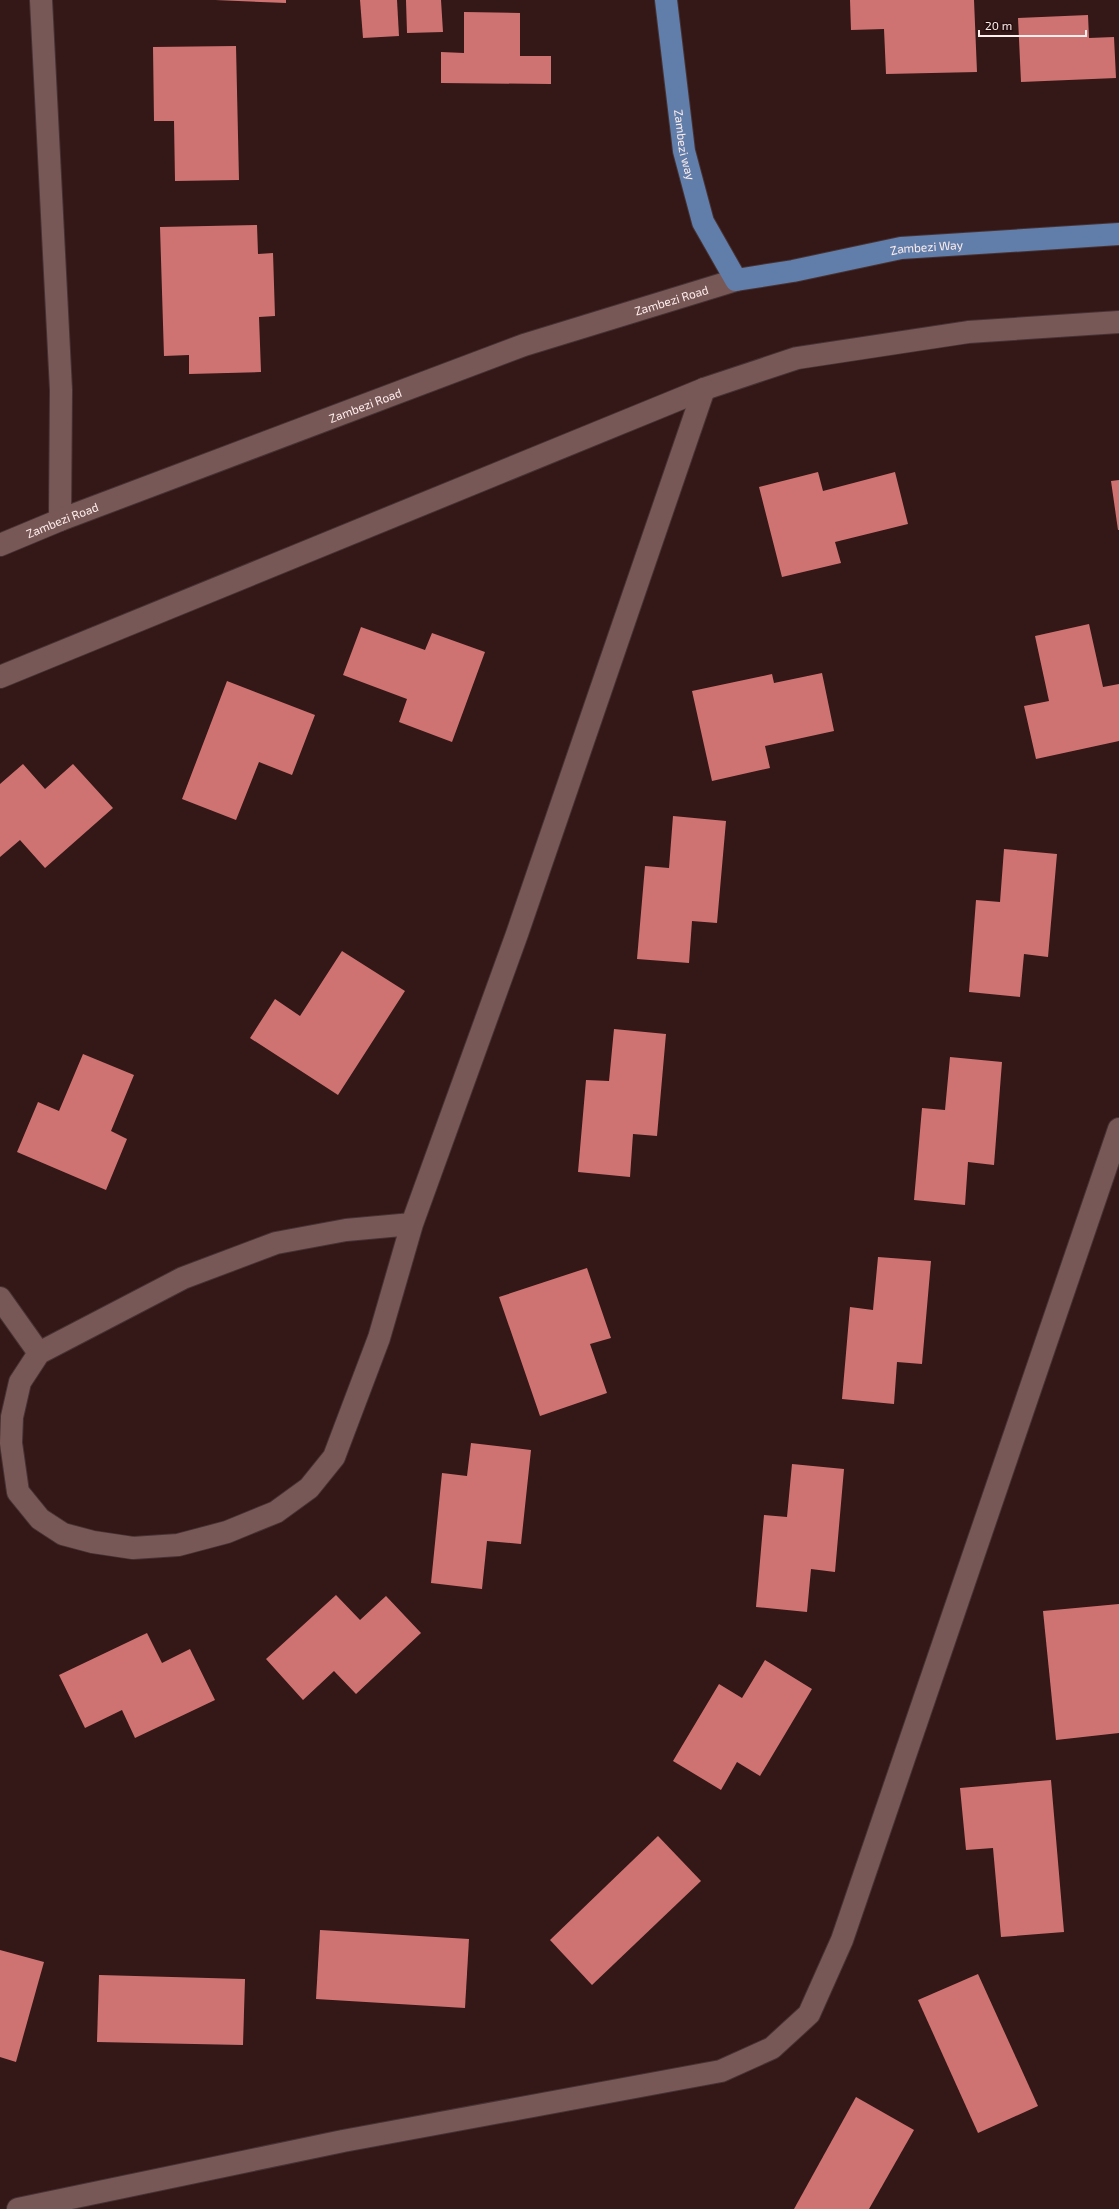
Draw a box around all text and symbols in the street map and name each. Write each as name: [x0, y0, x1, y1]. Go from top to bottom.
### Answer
scale bar: [979, 12, 1086, 38]
text: 20 m: [985, 18, 1012, 32]
street label: Zambezi way: [672, 109, 699, 182]
street label: Zambezi Way: [889, 237, 964, 257]
street label: Zambezi Road: [633, 282, 710, 318]
street label: Zambezi Road: [327, 385, 403, 425]
street label: Zambezi Road: [24, 499, 100, 540]

